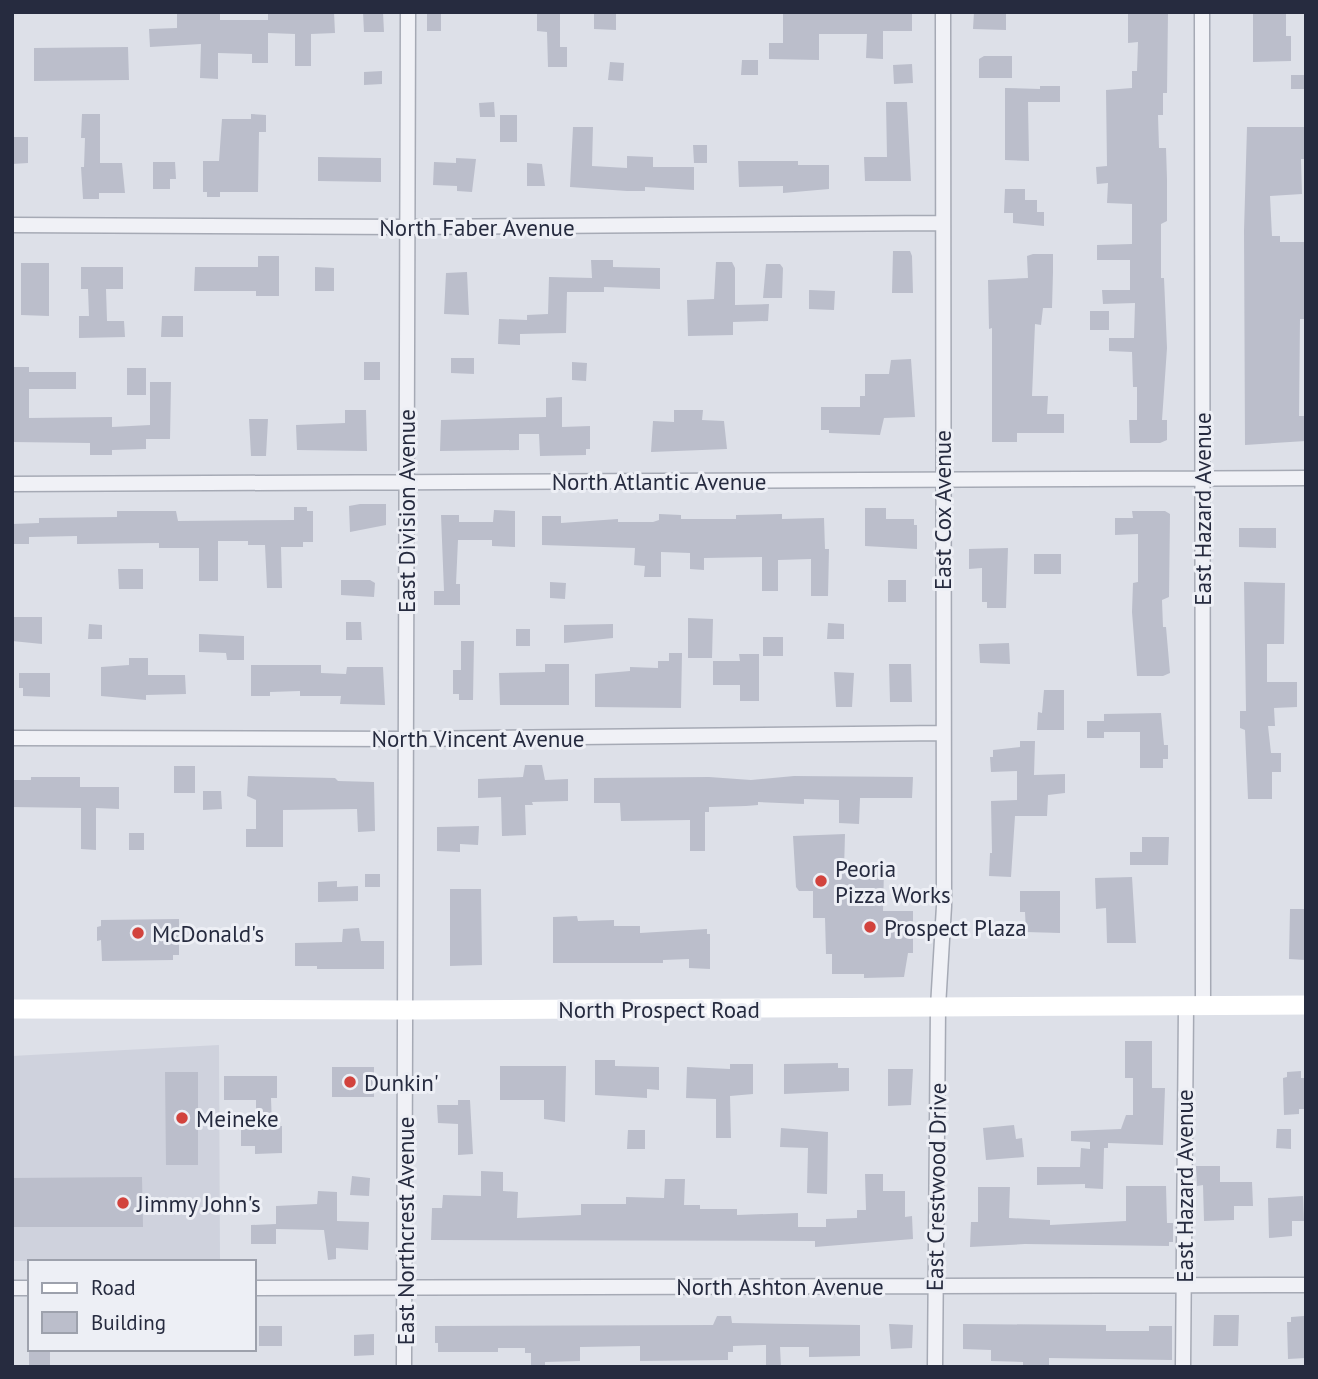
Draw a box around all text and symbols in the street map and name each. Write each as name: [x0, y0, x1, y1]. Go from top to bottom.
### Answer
street label: North Faber Avenue: [379, 213, 575, 242]
street label: East Division Avenue: [392, 409, 421, 613]
street label: East Hazard Avenue: [1188, 412, 1217, 606]
street label: East Cox Avenue: [928, 430, 957, 590]
street label: North Atlantic Avenue: [552, 467, 766, 496]
street label: North Vincent Avenue: [371, 724, 585, 753]
place label: Peoria Pizza Works: [835, 854, 951, 909]
marker: Peoria Pizza Works: [813, 873, 829, 889]
place label: Prospect Plaza: [884, 913, 1027, 942]
place label: McDonald's: [152, 919, 264, 948]
marker: Prospect Plaza: [862, 919, 878, 935]
marker: McDonald's: [130, 925, 146, 941]
street label: North Prospect Road: [558, 995, 760, 1024]
place label: Dunkin': [364, 1068, 439, 1097]
marker: Dunkin': [342, 1074, 358, 1090]
street label: East Crestwood Drive: [920, 1083, 952, 1291]
street label: East Hazard Avenue: [1170, 1089, 1199, 1283]
place label: Meineke: [196, 1104, 279, 1133]
marker: Meineke: [174, 1110, 190, 1126]
street label: East Northcrest Avenue: [391, 1117, 420, 1345]
place label: Jimmy John's: [136, 1189, 261, 1218]
marker: Jimmy John's: [115, 1195, 131, 1211]
legend: [28, 1260, 256, 1351]
street label: North Ashton Avenue: [676, 1272, 884, 1301]
text: Road: [91, 1274, 135, 1301]
text: Building: [91, 1309, 166, 1336]

